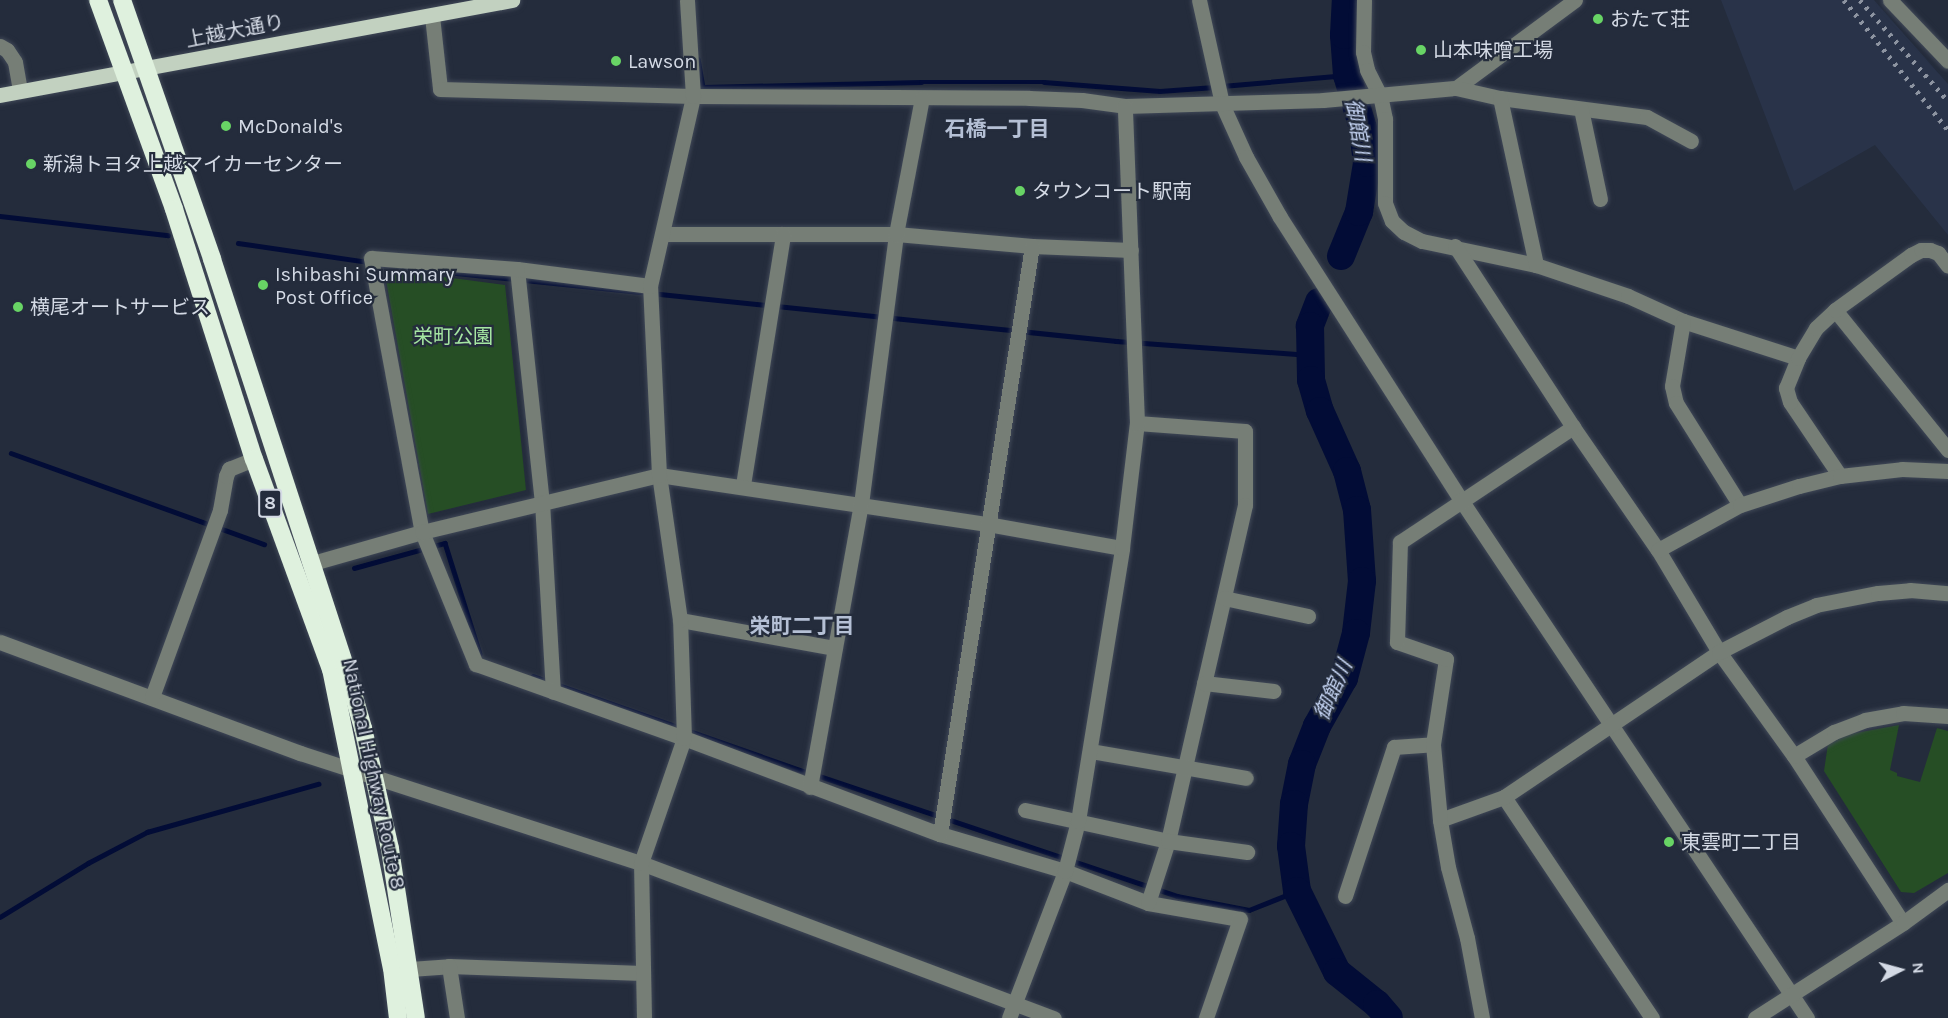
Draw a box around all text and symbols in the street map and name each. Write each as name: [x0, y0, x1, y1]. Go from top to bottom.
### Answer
place label: おたて荘: [1610, 7, 1690, 31]
street label: 上越大通り: [184, 10, 286, 52]
marker: おたて荘: [1591, 12, 1605, 26]
place label: 山本味噌工場: [1433, 38, 1553, 62]
marker: 山本味噌工場: [1414, 43, 1428, 57]
place label: Lawson: [628, 49, 696, 73]
marker: Lawson: [609, 54, 623, 68]
water label: 御館川: [1340, 97, 1376, 163]
place label: McDonald's: [238, 114, 343, 138]
district label: 石橋一丁目: [945, 116, 1049, 142]
marker: McDonald's: [219, 119, 233, 133]
place label: 新潟トヨタ上越マイカーセンター: [43, 152, 343, 176]
marker: 新潟トヨタ上越マイカーセンター: [24, 157, 38, 171]
place label: タウンコート駅南: [1032, 179, 1192, 203]
marker: タウンコート駅南: [1013, 184, 1027, 198]
place label: Ishibashi Summary Post Office: [275, 262, 454, 309]
marker: Ishibashi Summary Post Office: [256, 278, 270, 292]
place label: 横尾オートサービス: [30, 295, 210, 319]
marker: 横尾オートサービス: [11, 300, 25, 314]
park label: 栄町公園: [413, 324, 493, 348]
road number: 8: [258, 488, 282, 518]
district label: 栄町二丁目: [750, 613, 854, 639]
water label: 御館川: [1309, 656, 1357, 724]
street label: National Highway Route 8: [338, 657, 410, 891]
place label: 東雲町二丁目: [1681, 830, 1801, 854]
marker: 東雲町二丁目: [1662, 835, 1676, 849]
north arrow: [1870, 940, 1930, 1000]
text: N: [1908, 961, 1928, 975]

